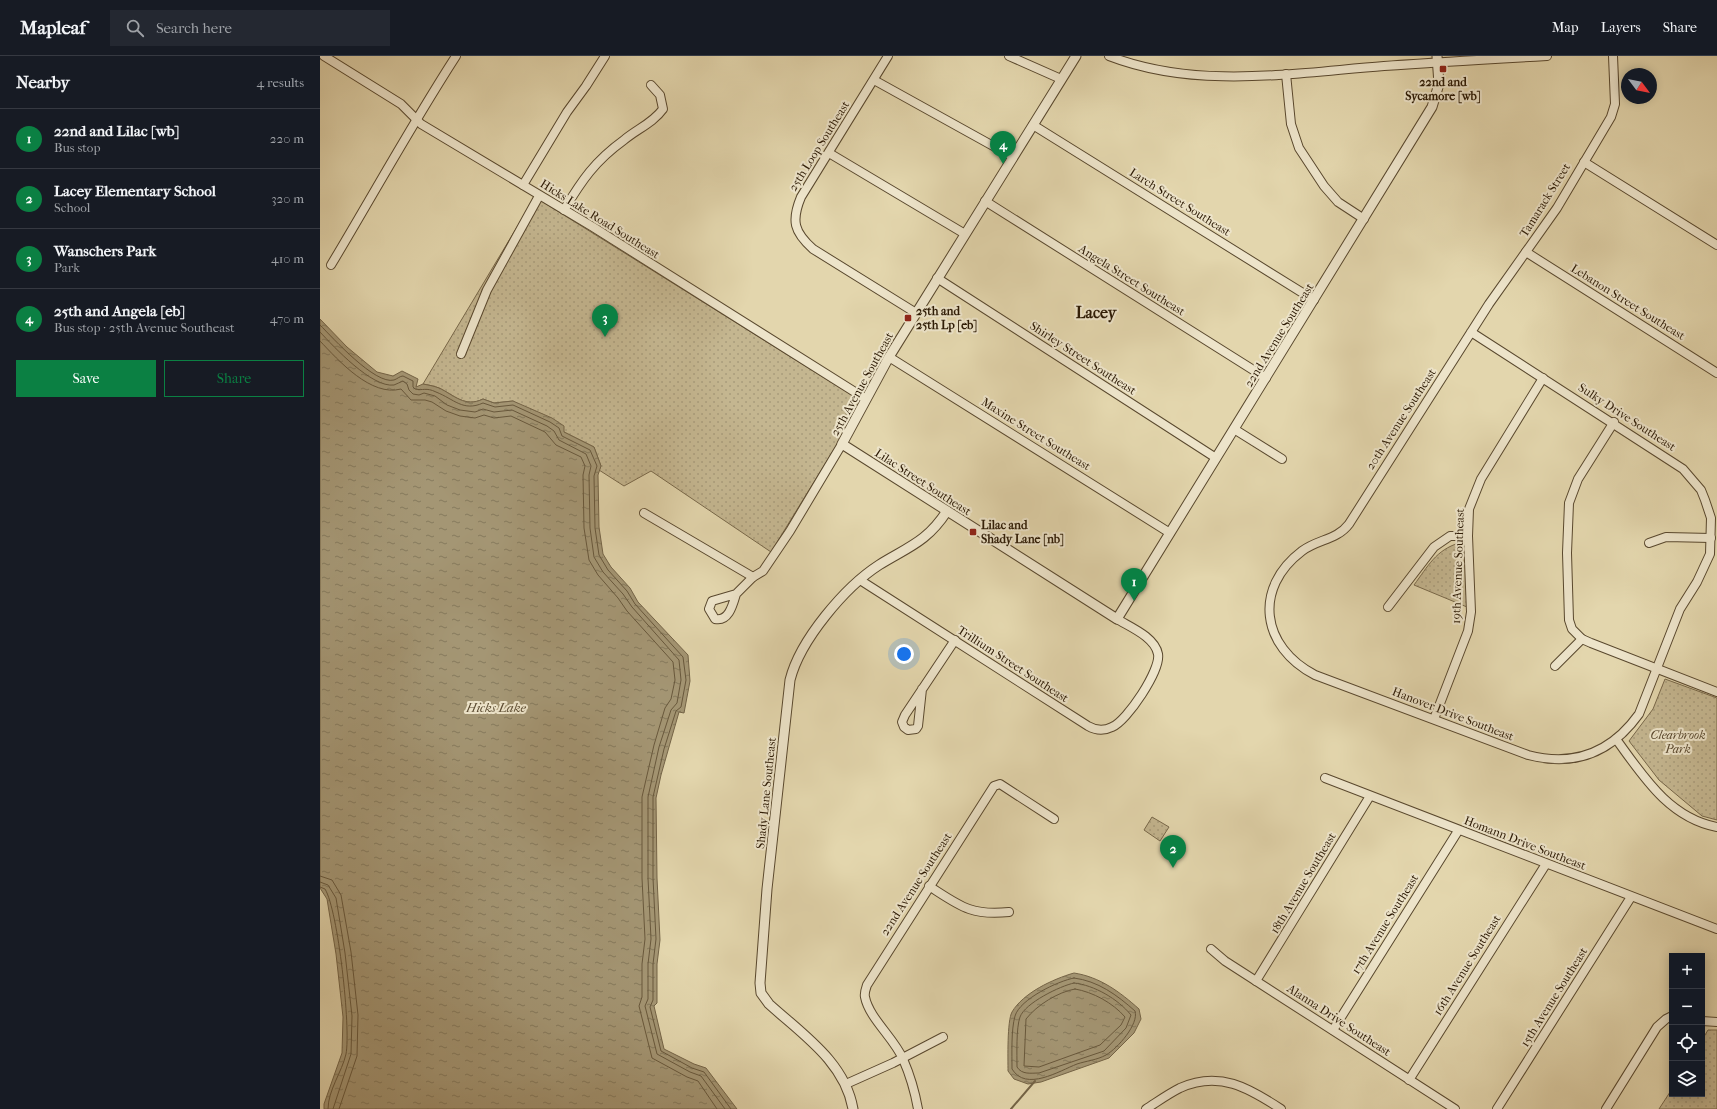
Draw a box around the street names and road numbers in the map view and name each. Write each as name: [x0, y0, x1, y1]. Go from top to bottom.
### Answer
street label: 25th Loop Southeast: [786, 98, 853, 194]
street label: Tamarack Street: [1517, 160, 1574, 240]
street label: Larch Street Southeast: [1127, 165, 1234, 239]
street label: Hicks Lake Road Southeast: [538, 176, 663, 262]
street label: Angela Street Southeast: [1075, 241, 1188, 319]
street label: Lebanon Street Southeast: [1568, 261, 1688, 343]
street label: 22nd Avenue Southeast: [1241, 280, 1317, 389]
street label: Shirley Street Southeast: [1027, 318, 1139, 398]
street label: 25th Avenue Southeast: [828, 329, 897, 438]
street label: 20th Avenue Southeast: [1363, 365, 1439, 472]
street label: Sulky Drive Southeast: [1576, 380, 1679, 454]
street label: Maxine Street Southeast: [979, 395, 1094, 474]
street label: Lilac Street Southeast: [872, 446, 974, 519]
street label: 19th Avenue Southeast: [1449, 507, 1467, 624]
street label: Trillium Street Southeast: [955, 623, 1072, 706]
street label: Hanover Drive Southeast: [1390, 684, 1516, 744]
street label: Shady Lane Southeast: [753, 736, 779, 850]
street label: Homann Drive Southeast: [1462, 813, 1589, 873]
street label: 22nd Avenue Southeast: [878, 829, 955, 938]
street label: 18th Avenue Southeast: [1267, 829, 1339, 936]
street label: 17th Avenue Southeast: [1349, 871, 1422, 976]
street label: 16th Avenue Southeast: [1430, 912, 1504, 1018]
street label: 15th Avenue Southeast: [1518, 944, 1591, 1049]
street label: Alanna Drive Southeast: [1284, 981, 1394, 1059]

